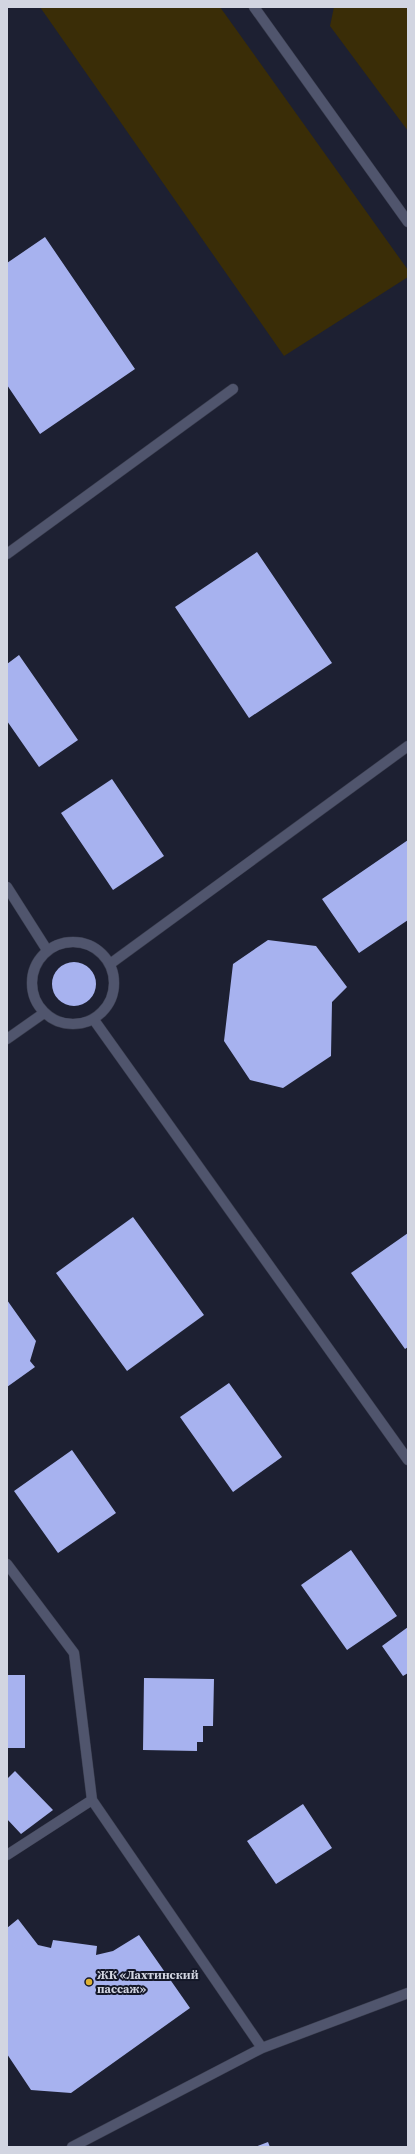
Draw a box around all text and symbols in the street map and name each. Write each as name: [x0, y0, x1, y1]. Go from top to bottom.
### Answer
place label: ЖК «Лахтинский пассаж»: [97, 1967, 199, 1997]
marker: ЖК «Лахтинский пассаж»: [84, 1977, 94, 1987]

